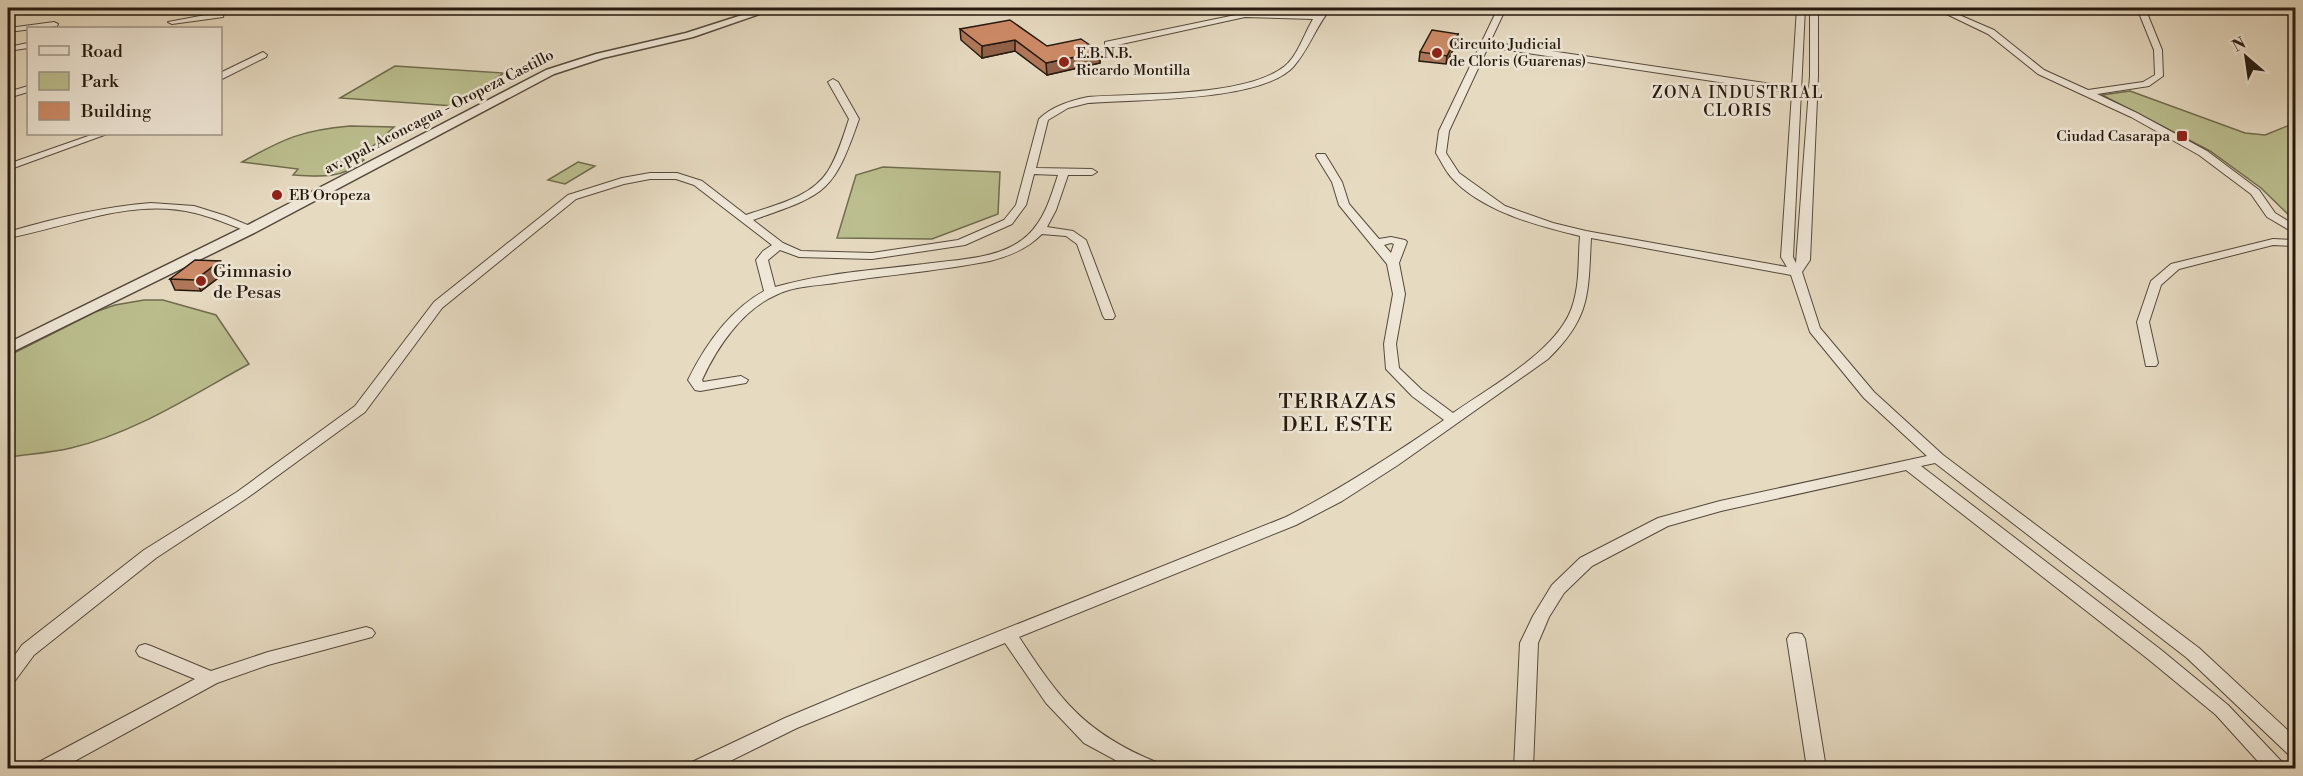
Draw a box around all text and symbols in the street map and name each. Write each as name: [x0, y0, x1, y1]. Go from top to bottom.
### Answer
legend: [27, 27, 222, 135]
north arrow: [2216, 27, 2276, 87]
text: N: [2229, 33, 2250, 57]
place label: Circuito Judicial de Cloris (Guarenas): [1449, 35, 1586, 71]
text: Road: [81, 40, 124, 63]
place label: E.B.N.B. Ricardo Montilla: [1076, 44, 1191, 80]
street label: av. ppal. Aconcagua - Oropeza Castillo: [321, 46, 557, 178]
marker: Circuito Judicial de Cloris (Guarenas): [1430, 46, 1444, 60]
marker: E.B.N.B. Ricardo Montilla: [1057, 55, 1071, 69]
text: Park: [81, 70, 120, 93]
district label: ZONA INDUSTRIAL CLORIS: [1652, 83, 1824, 121]
text: Building: [80, 100, 152, 123]
place label: Ciudad Casarapa: [2056, 127, 2170, 146]
marker: Ciudad Casarapa: [2175, 129, 2189, 143]
place label: EB Oropeza: [289, 186, 371, 205]
marker: EB Oropeza: [270, 188, 284, 202]
place label: Gimnasio de Pesas: [213, 260, 292, 304]
marker: Gimnasio de Pesas: [194, 274, 208, 288]
district label: TERRAZAS DEL ESTE: [1278, 390, 1398, 438]

